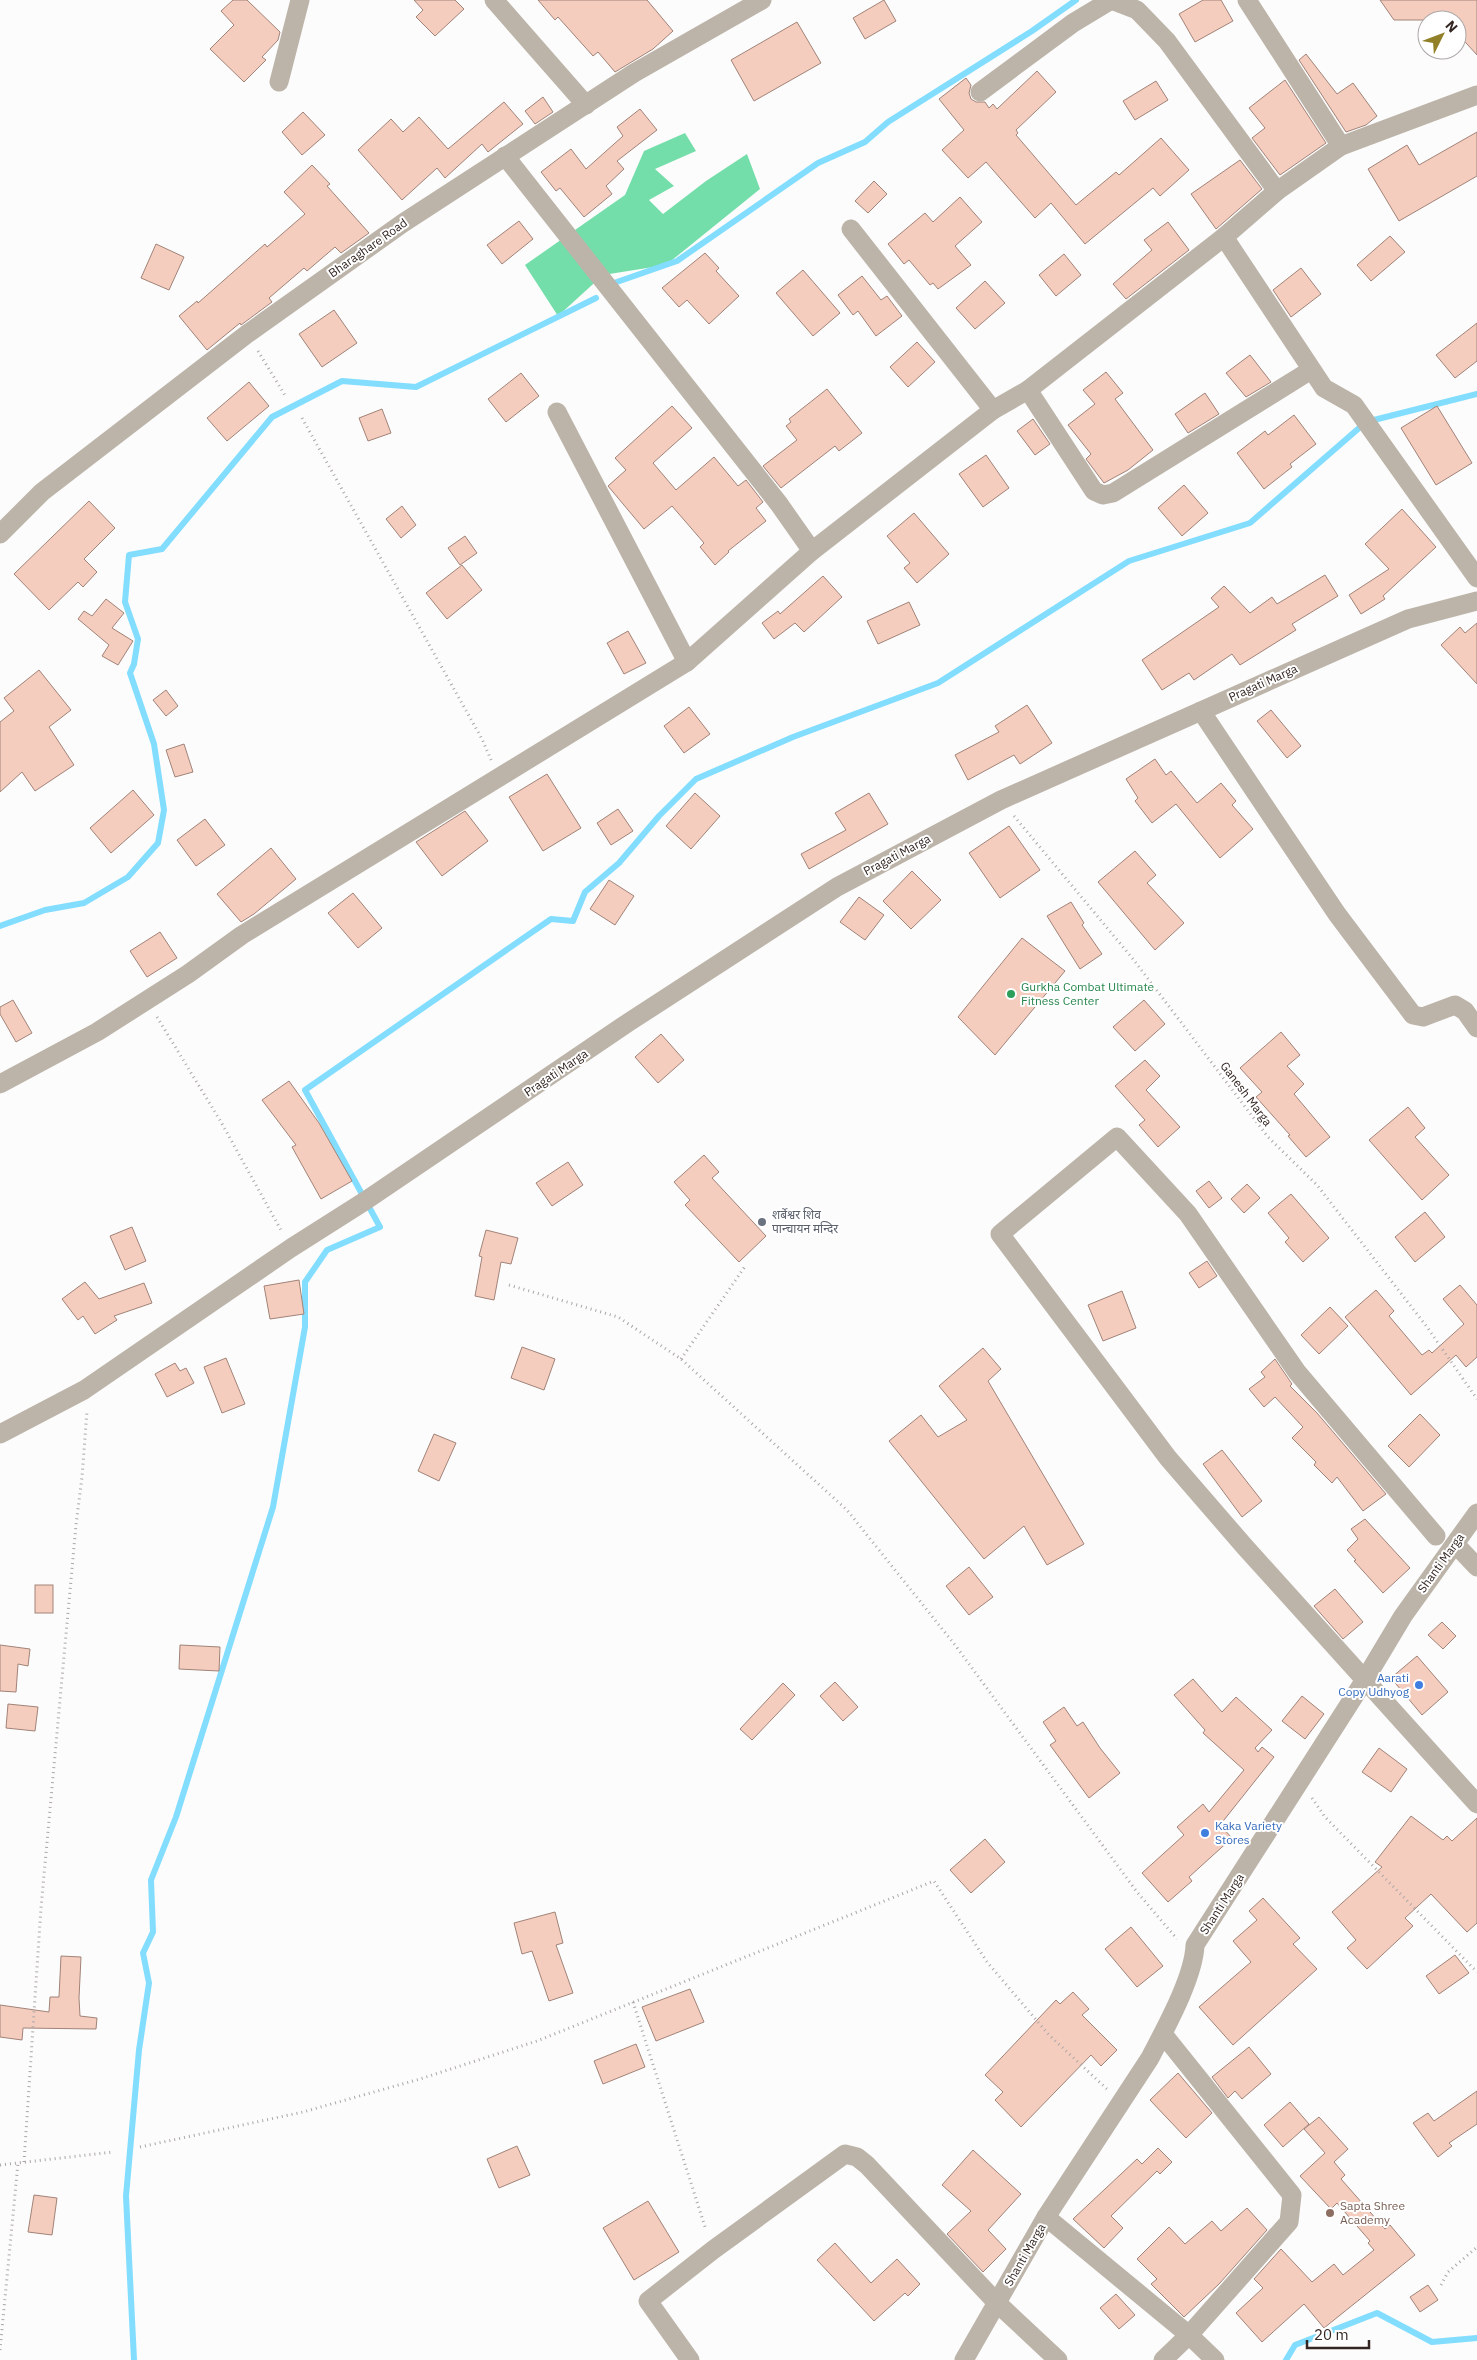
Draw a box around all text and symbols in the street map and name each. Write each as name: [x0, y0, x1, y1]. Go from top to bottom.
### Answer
north arrow: [1417, 10, 1467, 60]
text: N: [1442, 17, 1462, 36]
street label: Bharaghare Road: [325, 215, 410, 280]
street label: Pragati Marga: [1226, 660, 1300, 704]
street label: Pragati Marga: [861, 830, 933, 878]
place label: Gurkha Combat Ultimate Fitness Center: [1021, 979, 1155, 1008]
marker: Gurkha Combat Ultimate Fitness Center: [1005, 988, 1017, 1000]
street label: Pragati Marga: [521, 1045, 591, 1099]
street label: Ganesh Marga: [1217, 1059, 1276, 1129]
place label: शर्बेश्वर शिव पान्चायन मन्दिर: [772, 1207, 839, 1236]
marker: शर्बेश्वर शिव पान्चायन मन्दिर: [756, 1216, 768, 1228]
street label: Shanti Marga: [1414, 1529, 1468, 1595]
place label: Aarati Copy Udhyog: [1338, 1670, 1410, 1699]
marker: Aarati Copy Udhyog: [1413, 1679, 1425, 1691]
place label: Kaka Variety Stores: [1215, 1818, 1282, 1847]
marker: Kaka Variety Stores: [1199, 1827, 1211, 1839]
street label: Shanti Marga: [1196, 1870, 1247, 1937]
place label: Sapta Shree Academy: [1340, 2198, 1405, 2227]
marker: Sapta Shree Academy: [1324, 2207, 1336, 2219]
street label: Shanti Marga: [1001, 2220, 1049, 2289]
scale bar: [1307, 2318, 1370, 2350]
text: 20 m: [1314, 2325, 1349, 2344]

